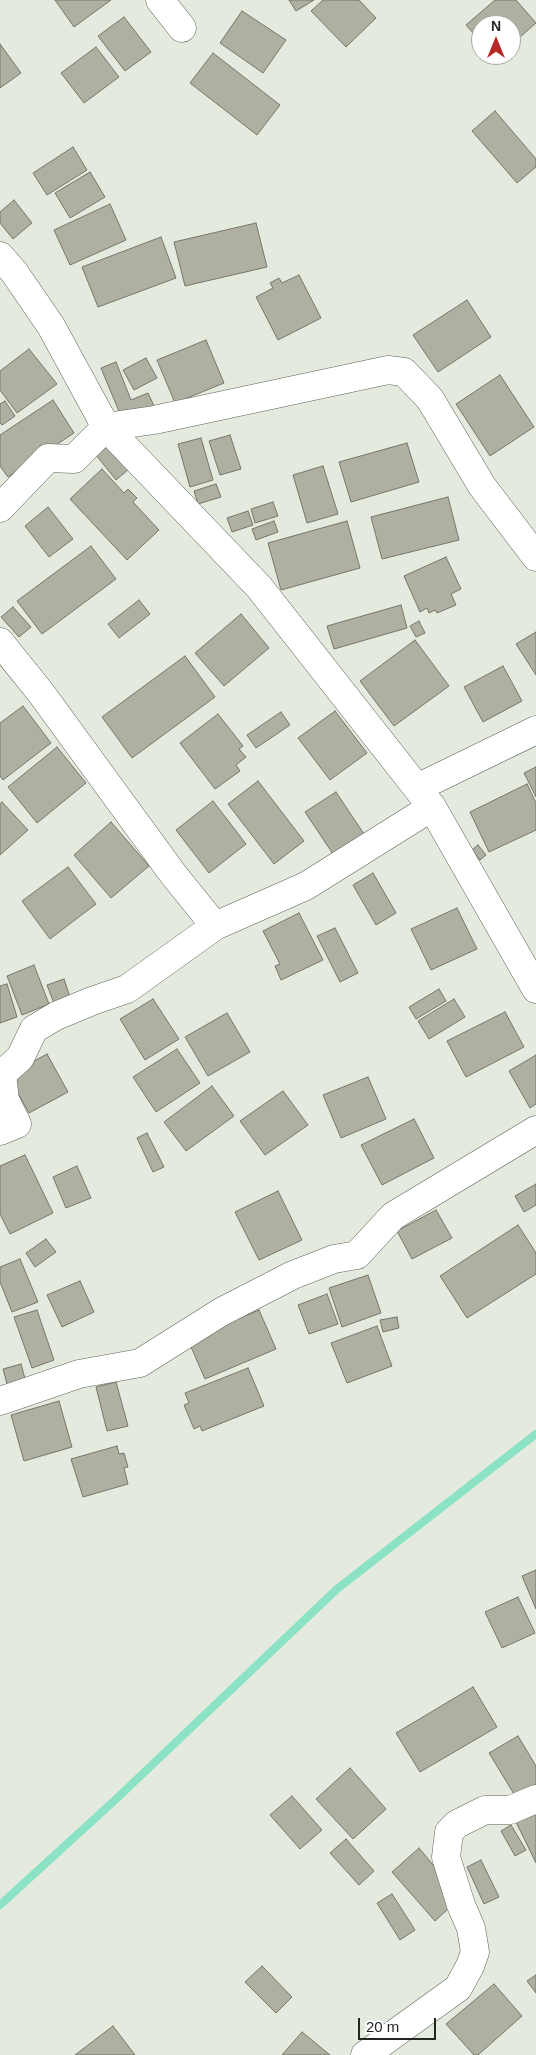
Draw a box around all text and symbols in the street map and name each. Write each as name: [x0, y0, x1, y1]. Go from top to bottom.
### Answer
north arrow: [471, 15, 521, 65]
text: N: [491, 18, 501, 34]
scale bar: [361, 2008, 438, 2040]
text: 20 m: [366, 2018, 399, 2035]

